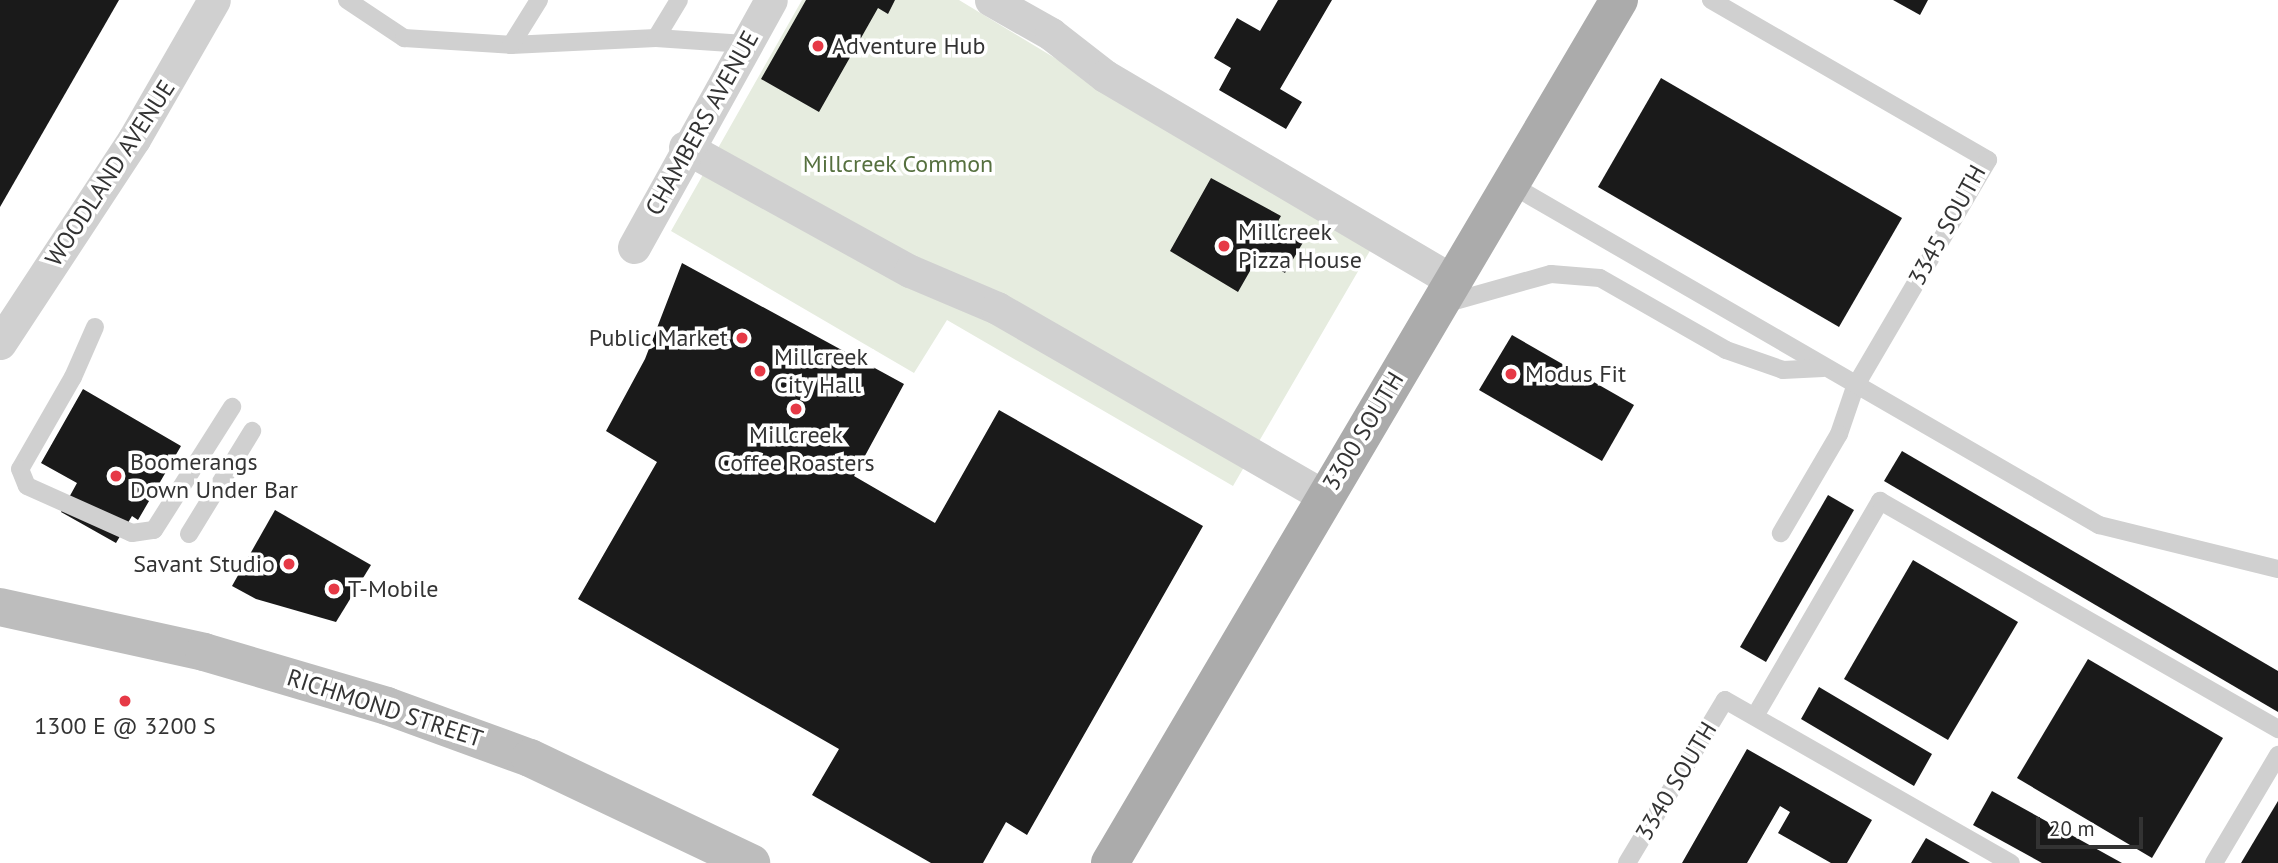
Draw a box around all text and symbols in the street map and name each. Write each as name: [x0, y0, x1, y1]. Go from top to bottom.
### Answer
street label: CHAMBERS AVENUE: [639, 25, 765, 221]
place label: Adventure Hub: [832, 32, 985, 60]
marker: Adventure Hub: [810, 38, 826, 54]
street label: WOODLAND AVENUE: [39, 74, 181, 272]
park label: Millcreek Common: [802, 150, 994, 178]
street label: 3345 SOUTH: [1902, 160, 1992, 290]
place label: Millcreek Pizza House: [1238, 218, 1362, 274]
marker: Millcreek Pizza House: [1216, 238, 1232, 254]
place label: Public Market: [588, 324, 728, 352]
marker: Public Market: [734, 330, 750, 346]
place label: Millcreek City Hall: [774, 343, 868, 399]
place label: Modus Fit: [1525, 360, 1626, 388]
marker: Millcreek City Hall: [752, 363, 768, 379]
marker: Modus Fit: [1503, 366, 1519, 382]
street label: 3300 SOUTH: [1316, 367, 1410, 495]
marker: Millcreek Coffee Roasters: [788, 401, 804, 417]
place label: Millcreek Coffee Roasters: [717, 421, 875, 477]
place label: Boomerangs Down Under Bar: [130, 448, 298, 504]
marker: Boomerangs Down Under Bar: [108, 468, 124, 484]
place label: Savant Studio: [133, 550, 275, 578]
marker: Savant Studio: [281, 556, 297, 572]
place label: T-Mobile: [348, 575, 438, 603]
marker: T-Mobile: [326, 581, 342, 597]
street label: RICHMOND STREET: [283, 663, 487, 753]
marker: 1300 E @ 3200 S: [117, 693, 133, 709]
place label: 1300 E @ 3200 S: [34, 712, 216, 740]
street label: 3340 SOUTH: [1629, 717, 1723, 845]
scale bar: [2040, 804, 2147, 848]
text: 20 m: [2049, 815, 2095, 842]

